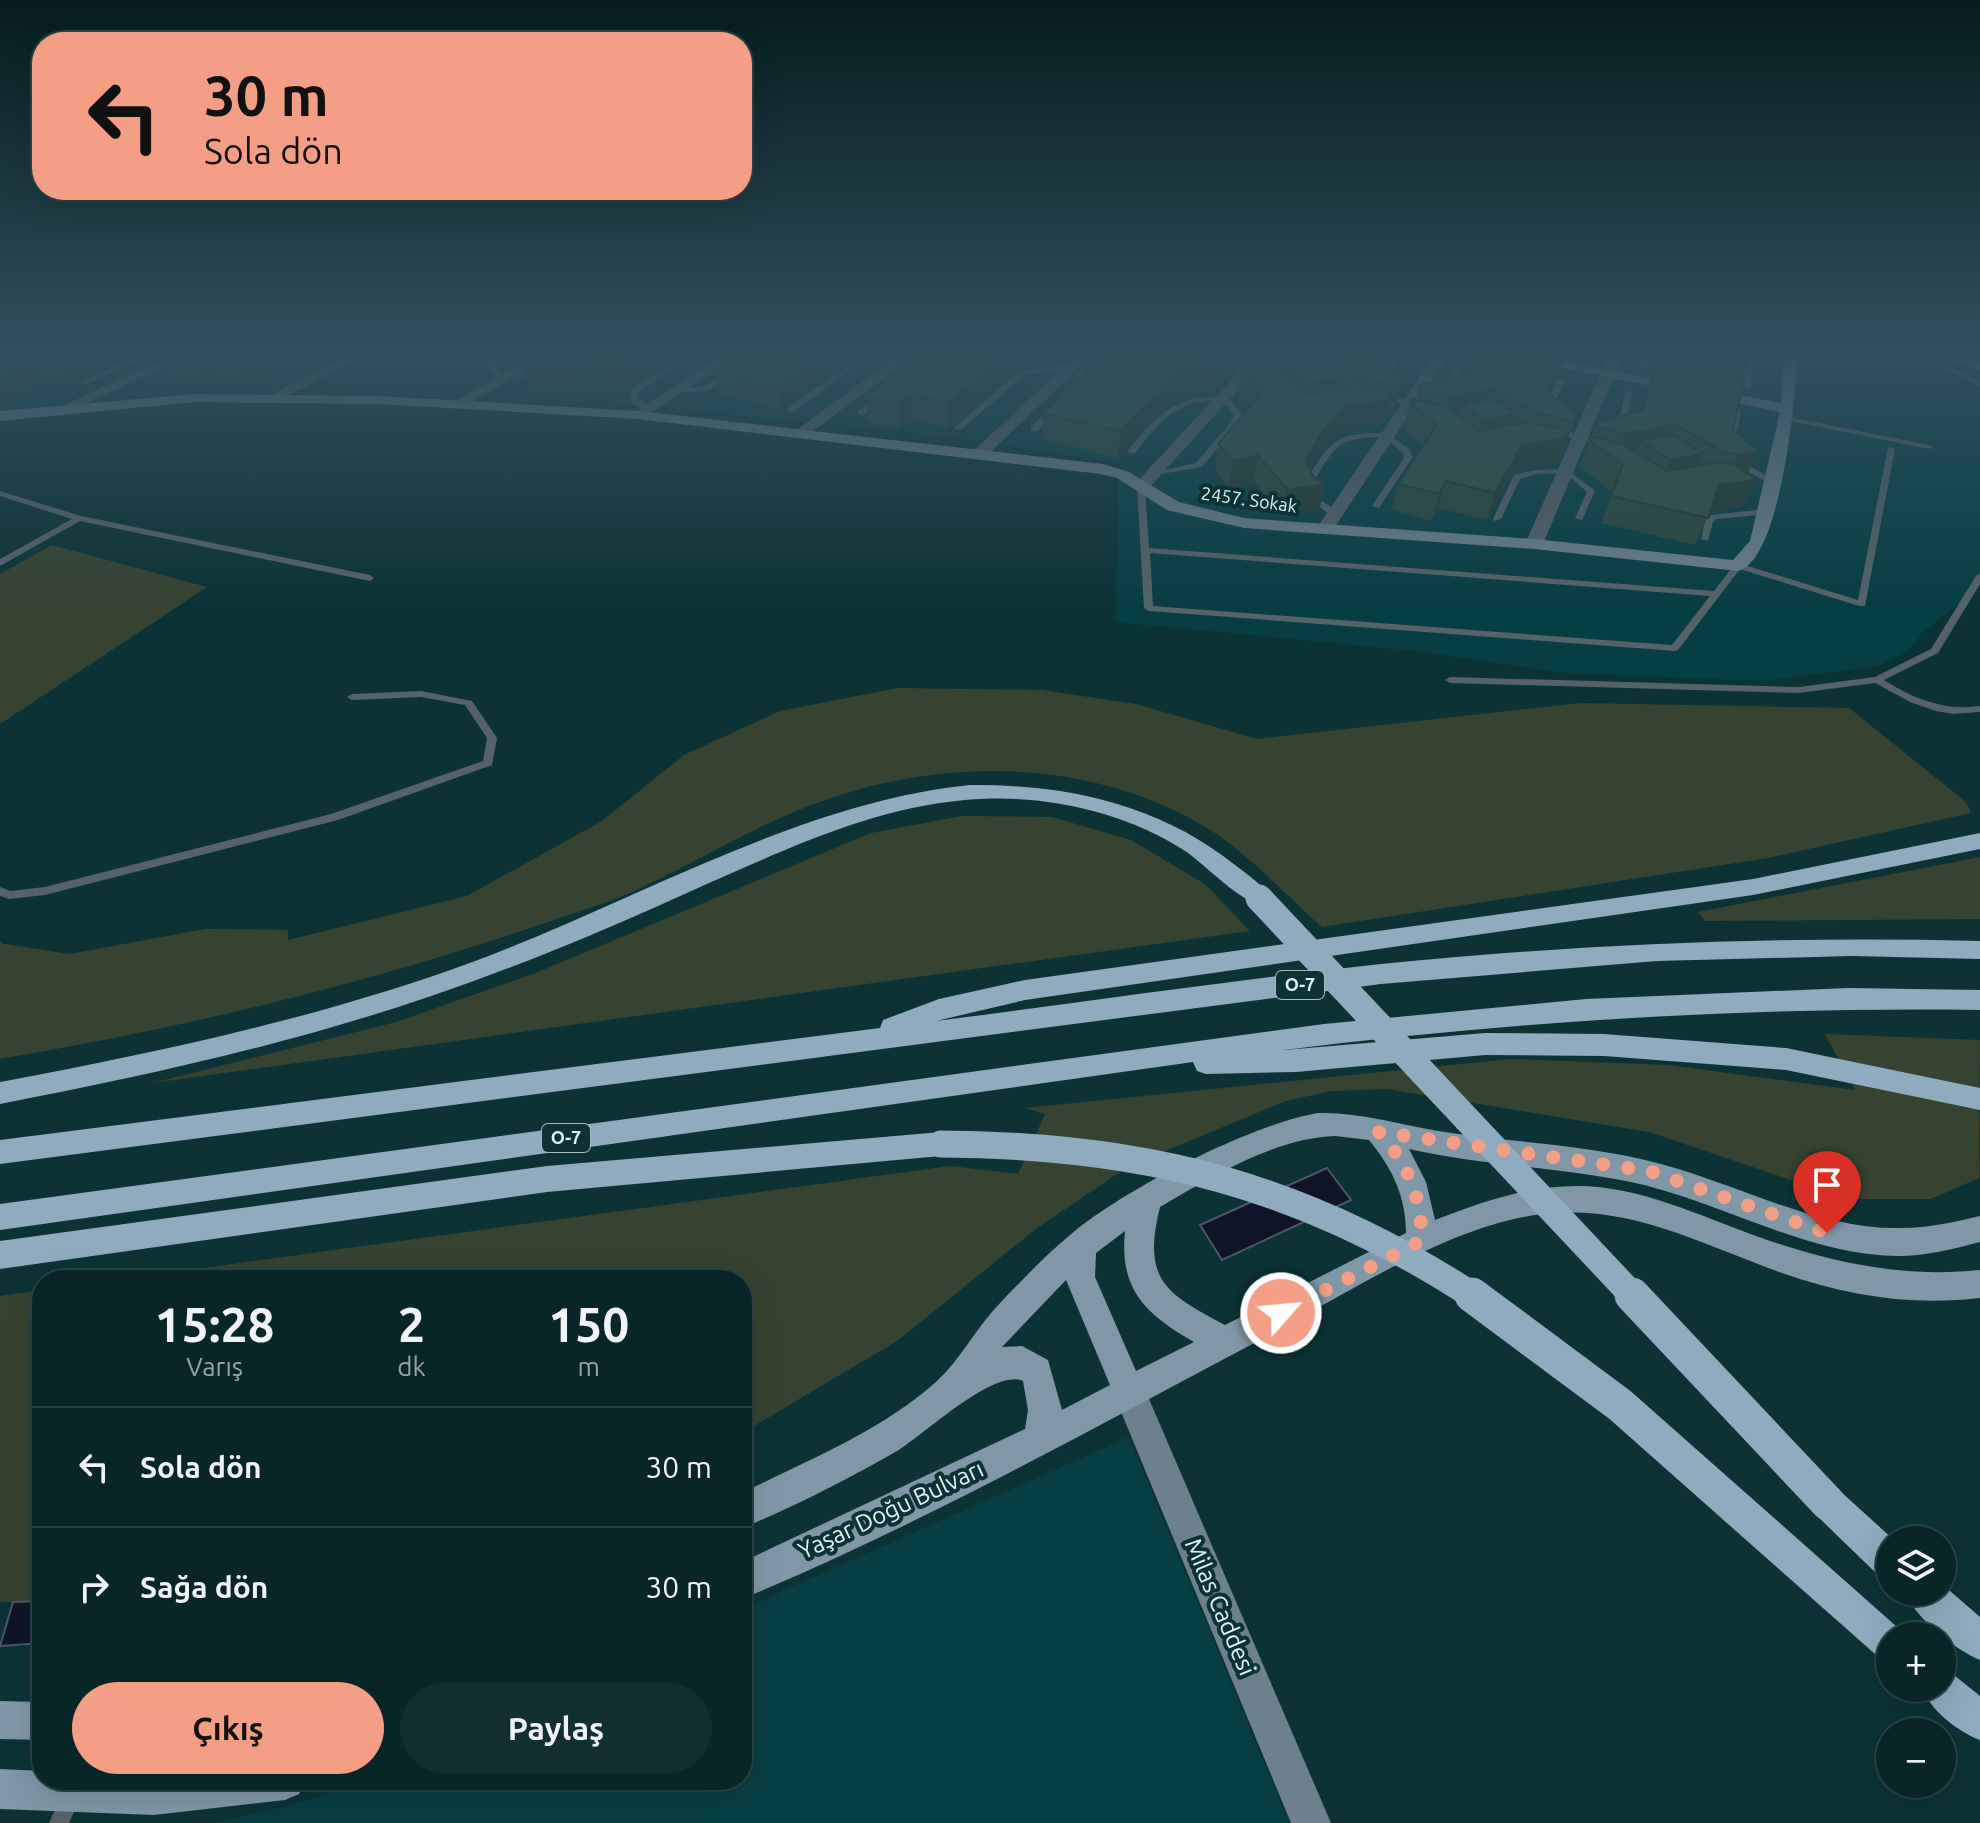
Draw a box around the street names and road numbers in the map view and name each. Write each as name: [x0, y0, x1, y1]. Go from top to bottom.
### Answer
street label: 2457. Sokak: [1200, 482, 1298, 516]
road number: O-7: [1276, 971, 1324, 999]
road number: O-7: [542, 1124, 590, 1152]
street label: Yaşar Doğu Bulvarı: [794, 1455, 988, 1564]
street label: Milas Caddesi: [1180, 1534, 1261, 1679]

